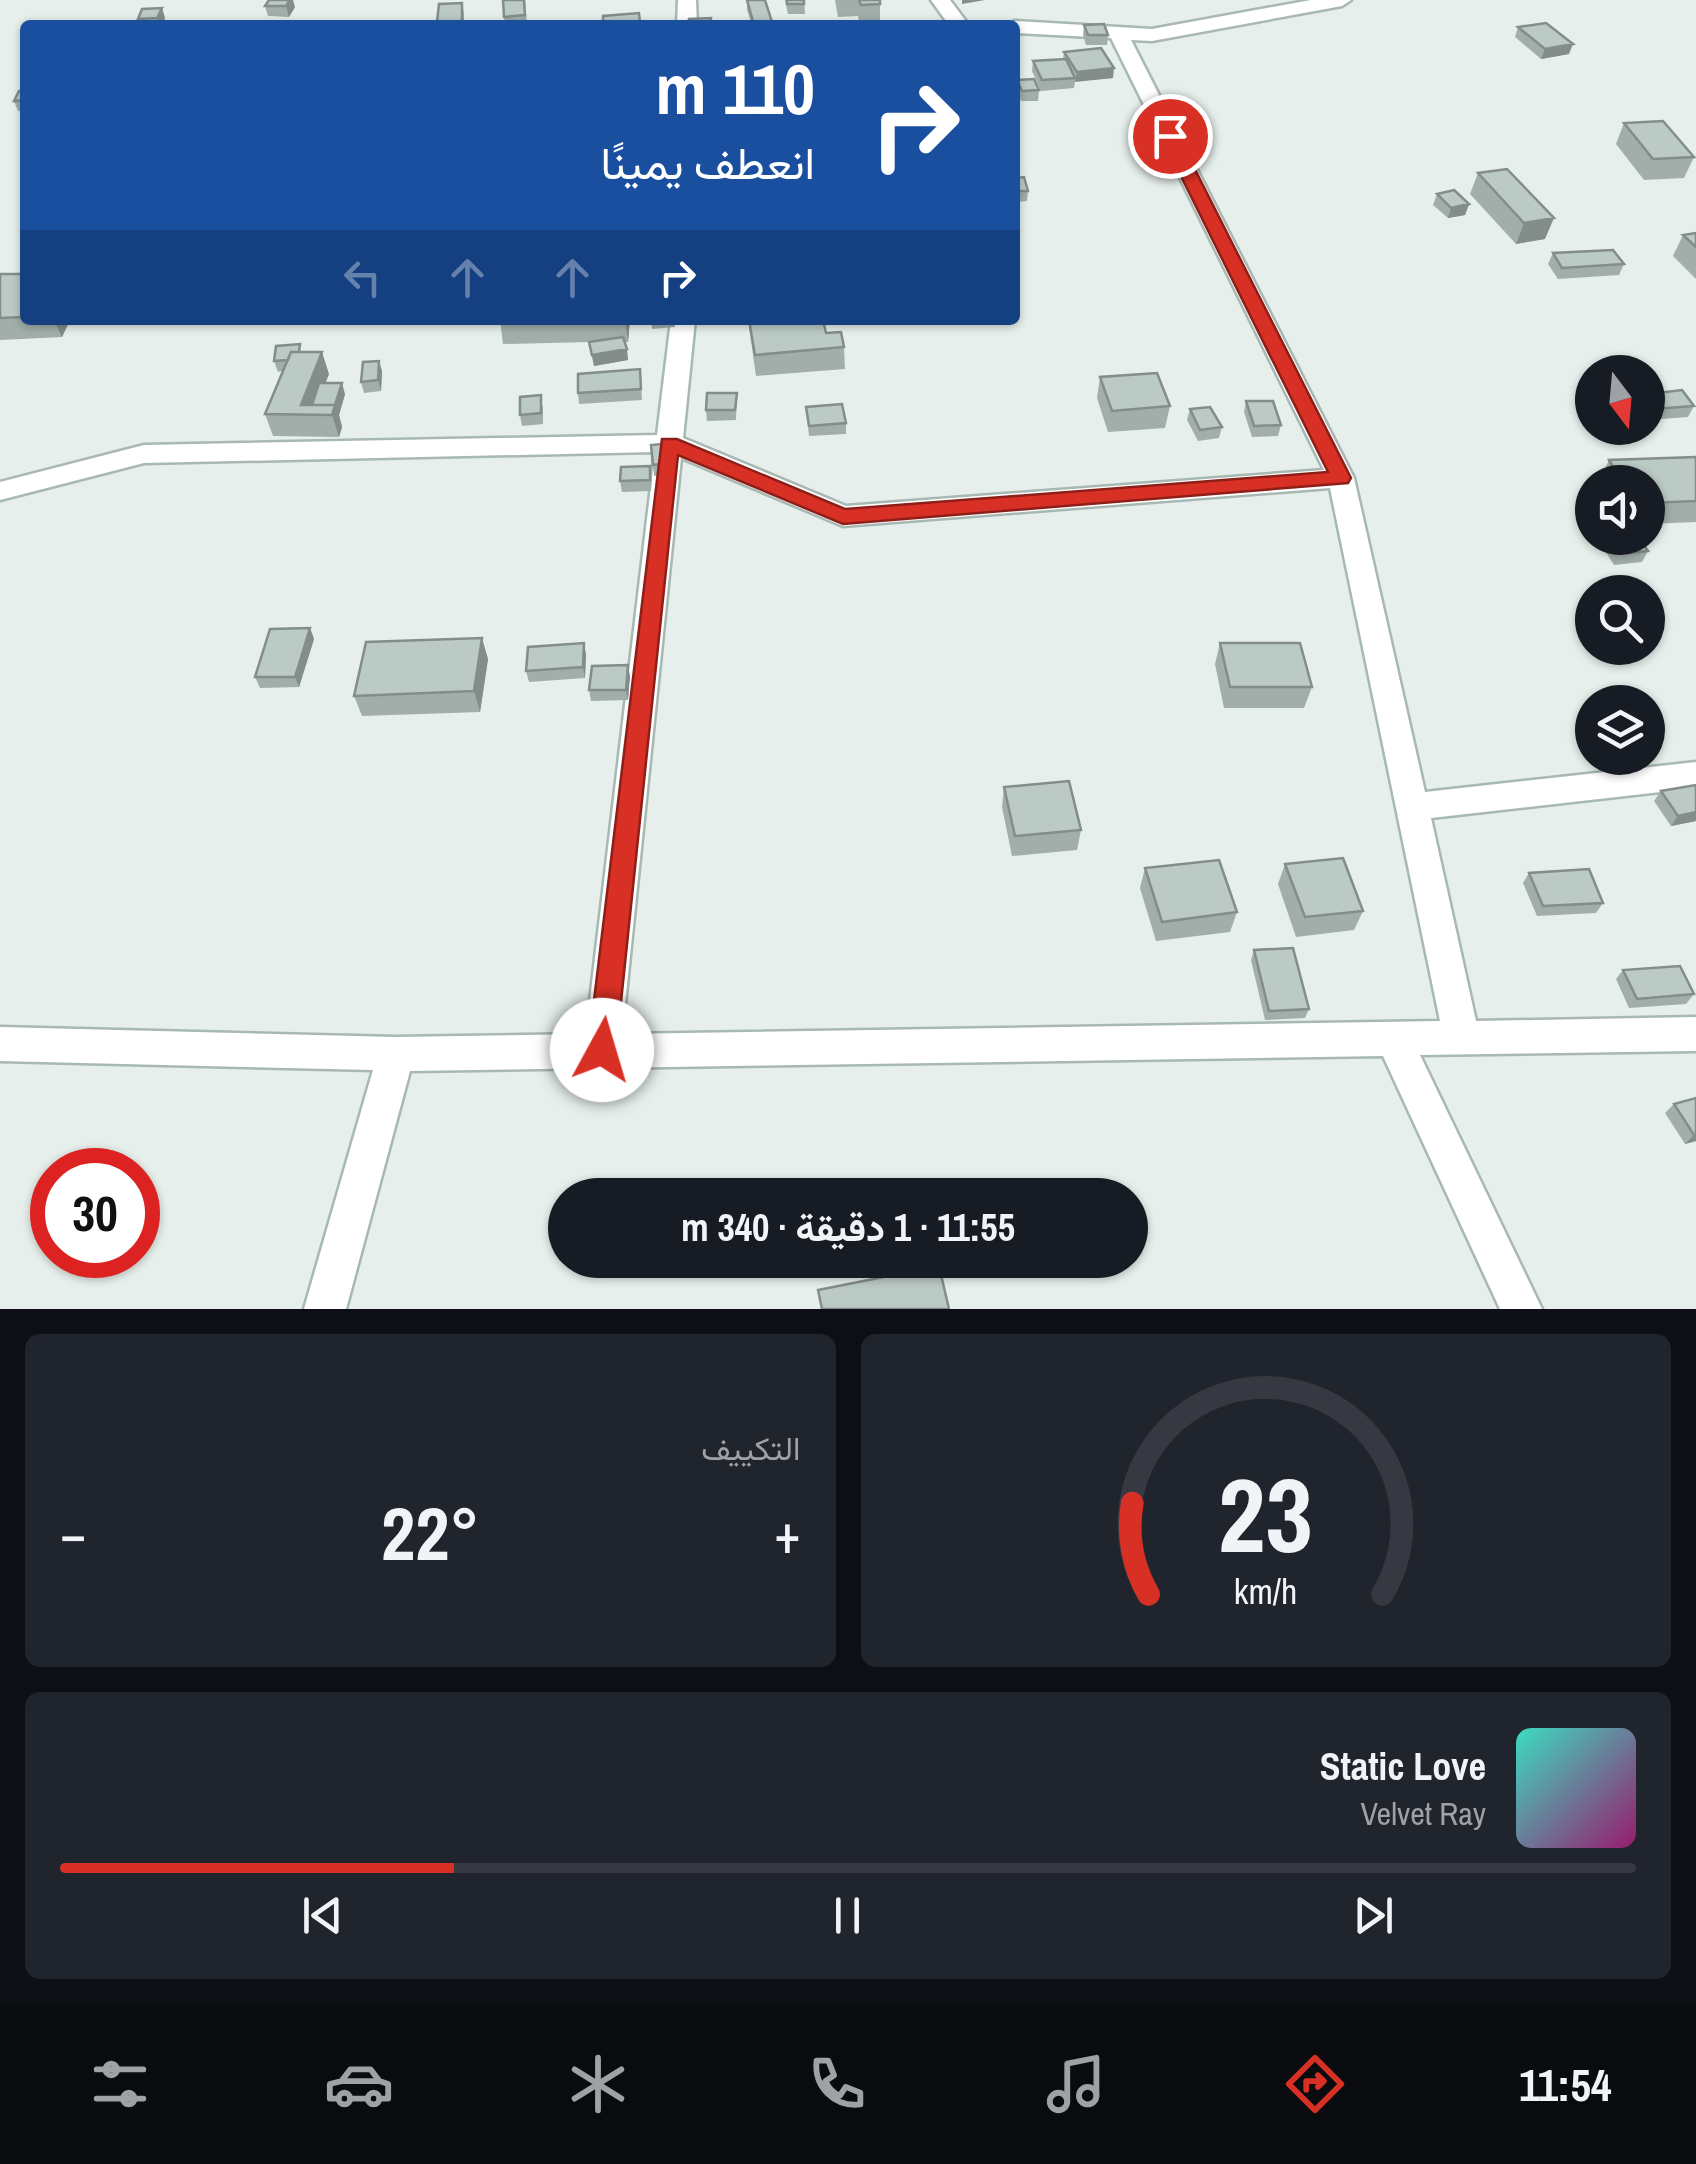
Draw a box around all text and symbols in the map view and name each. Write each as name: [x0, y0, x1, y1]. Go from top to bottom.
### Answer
text: 110 m: [655, 42, 815, 136]
icon: right: [850, 60, 980, 190]
pin: [1128, 94, 1213, 179]
icon: arrive: [1143, 109, 1198, 164]
text: انعطف يمينًا: [600, 132, 815, 193]
icon: left: [335, 250, 390, 305]
icon: ahead: [440, 250, 495, 305]
icon: ahead: [545, 250, 600, 305]
icon: right: [650, 250, 705, 305]
north arrow: [1575, 355, 1665, 445]
map controls: [1575, 355, 1665, 775]
button: sound: [1575, 465, 1665, 555]
button: search: [1575, 575, 1665, 665]
button: layers: [1575, 685, 1665, 775]
position arrow: [550, 998, 654, 1102]
speed limit sign: 30: [30, 1148, 160, 1278]
text: 11:55 · 1 دقيقة · 340 m: [681, 1202, 1015, 1253]
text: التكييف: [701, 1427, 801, 1470]
text: 23: [1218, 1444, 1313, 1584]
text: 22°: [381, 1482, 479, 1583]
text: −: [60, 1496, 86, 1570]
text: +: [774, 1496, 801, 1570]
text: km/h: [1234, 1567, 1298, 1615]
text: Static Love: [1320, 1741, 1486, 1792]
text: Velvet Ray: [1361, 1792, 1486, 1835]
icon: previous: [295, 1888, 350, 1943]
icon: pause: [820, 1888, 875, 1943]
icon: next: [1346, 1888, 1401, 1943]
icon: filters: [85, 2049, 155, 2119]
icon: car: [324, 2049, 394, 2119]
icon: climate: [563, 2049, 633, 2119]
icon: phone: [802, 2049, 872, 2119]
icon: music: [1041, 2049, 1111, 2119]
icon: directions: [1280, 2049, 1350, 2119]
text: 11:54: [1519, 2054, 1611, 2115]

